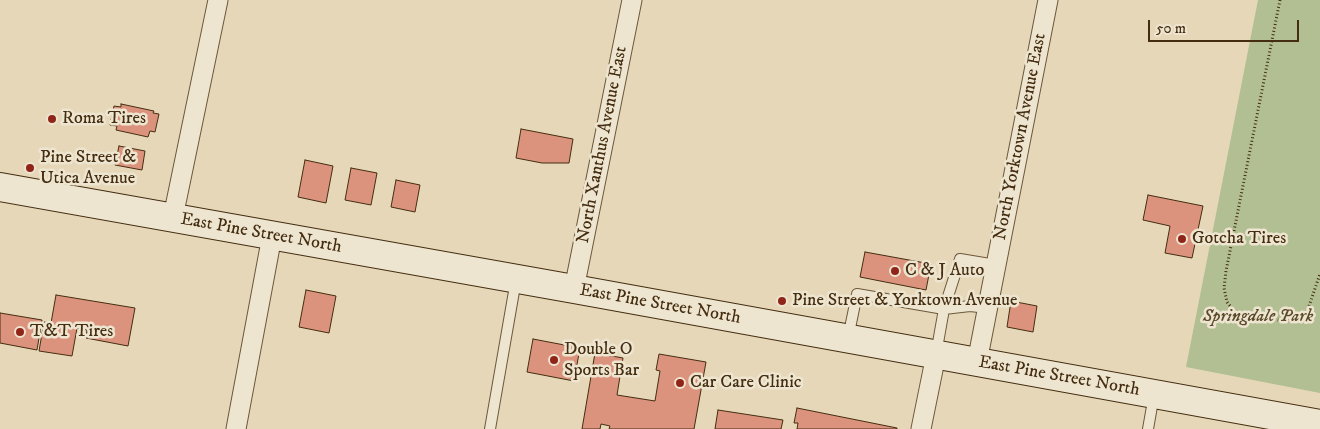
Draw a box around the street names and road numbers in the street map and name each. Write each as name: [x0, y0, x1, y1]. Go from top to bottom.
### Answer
street label: North Yorktown Avenue East: [990, 32, 1052, 242]
street label: North Xanthus Avenue East: [573, 45, 633, 245]
street label: East Pine Street North: [179, 209, 343, 259]
street label: East Pine Street North: [578, 280, 742, 330]
street label: East Pine Street North: [977, 352, 1141, 402]

